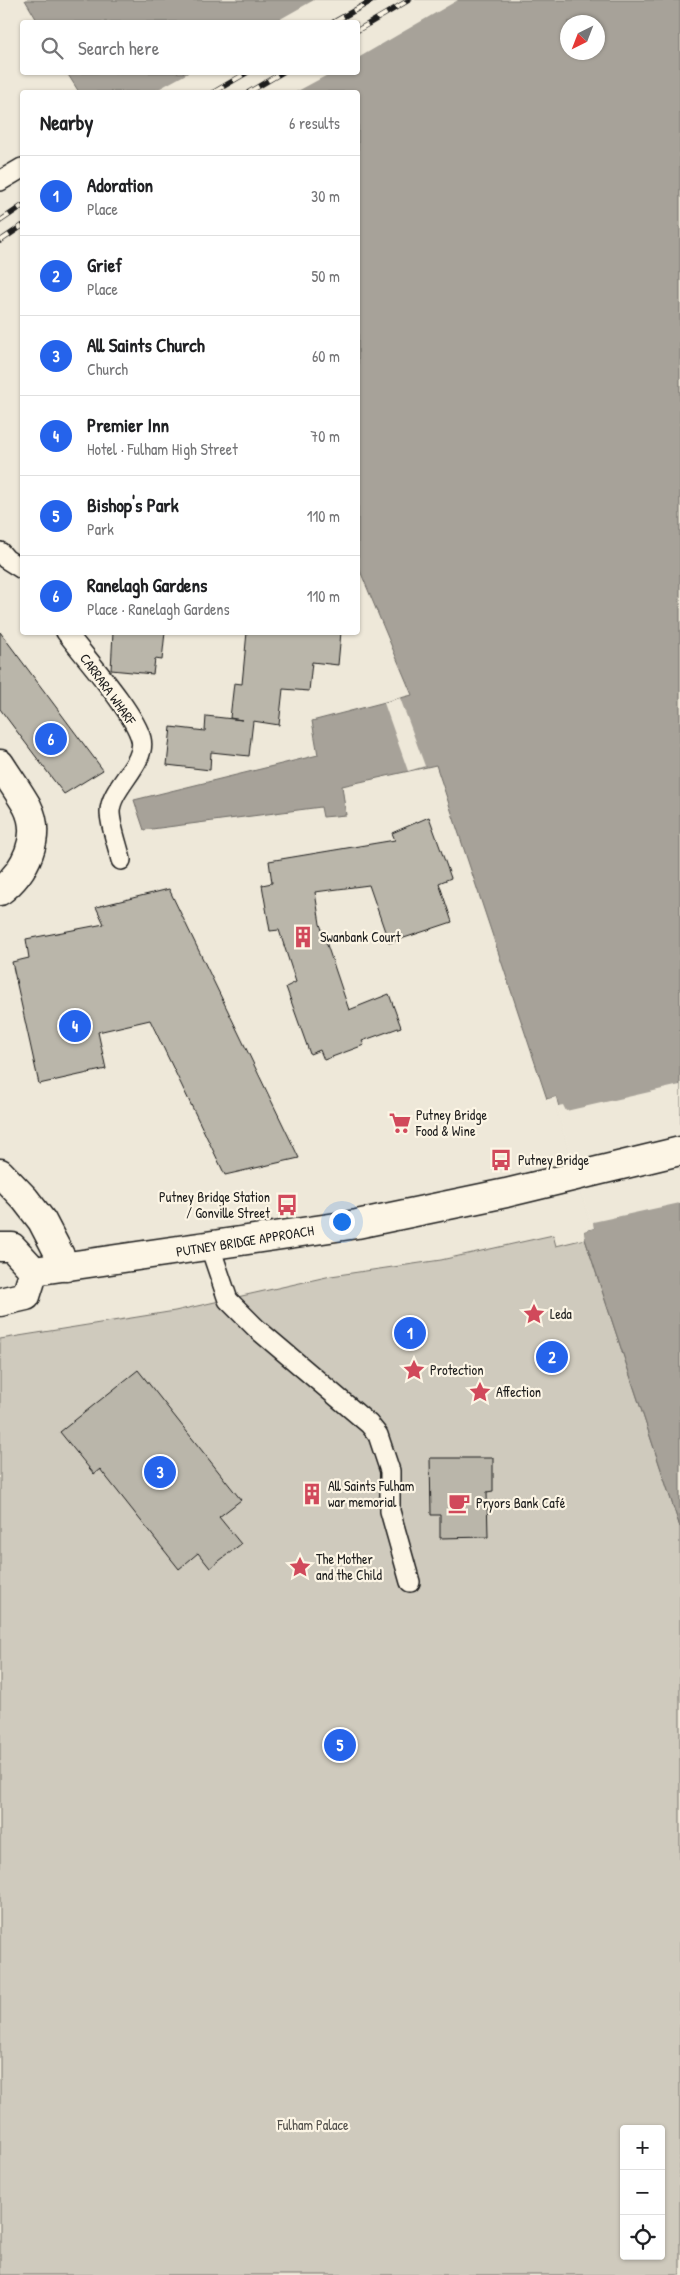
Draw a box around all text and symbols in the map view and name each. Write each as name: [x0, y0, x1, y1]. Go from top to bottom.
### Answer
north arrow: [560, 15, 605, 60]
search box: [20, 20, 360, 75]
icon: search: [38, 34, 66, 62]
text: Search here: [78, 35, 159, 61]
text: Nearby: [40, 108, 93, 137]
text: 6 results: [289, 112, 340, 134]
text: Adoration: [87, 172, 153, 198]
text: 1: [53, 185, 59, 207]
text: 30 m: [311, 185, 340, 207]
text: Place: [87, 198, 118, 220]
text: Grief: [87, 252, 122, 278]
text: 2: [52, 265, 60, 287]
text: 50 m: [312, 265, 340, 287]
text: Place: [87, 278, 118, 300]
text: All Saints Church: [87, 332, 205, 358]
text: 3: [52, 345, 60, 367]
text: 60 m: [312, 345, 340, 367]
text: Church: [87, 358, 128, 380]
text: Premier Inn: [87, 412, 169, 438]
text: 4: [53, 425, 59, 447]
text: 70 m: [310, 425, 340, 447]
text: Hotel · Fulham High Street: [87, 438, 238, 460]
text: Bishop's Park: [87, 492, 179, 518]
text: 5: [53, 505, 59, 527]
text: 110 m: [307, 505, 340, 527]
text: Park: [87, 518, 114, 540]
text: Ranelagh Gardens: [87, 572, 207, 598]
text: 6: [53, 585, 59, 607]
text: 110 m: [307, 585, 340, 607]
text: Place · Ranelagh Gardens: [87, 598, 230, 620]
street label: CARRARA WHARF: [76, 649, 141, 729]
pin: 6: [35, 720, 67, 758]
building icon: Swanbank Court: [290, 924, 316, 950]
place label: Swanbank Court: [320, 927, 401, 946]
pin: 4: [59, 1007, 91, 1045]
place label: Putney Bridge Food & Wine: [415, 1105, 488, 1140]
supermarket icon: Putney Bridge Food & Wine: [387, 1110, 413, 1136]
bus stop icon: Putney Bridge: [488, 1147, 514, 1173]
place label: Putney Bridge: [518, 1150, 590, 1170]
place label: Putney Bridge Station / Gonville Street: [159, 1187, 270, 1222]
bus stop icon: Putney Bridge Station / Gonville Street: [274, 1192, 300, 1218]
your location: [329, 1209, 355, 1235]
street label: PUTNEY BRIDGE APPROACH: [175, 1220, 316, 1261]
place icon: Leda: [521, 1301, 547, 1327]
place label: Leda: [550, 1304, 572, 1323]
pin: 1: [394, 1314, 426, 1352]
pin: 2: [536, 1338, 568, 1376]
place icon: Protection: [401, 1357, 427, 1383]
place label: Protection: [430, 1360, 484, 1379]
place icon: Affection: [467, 1379, 493, 1405]
place label: Affection: [496, 1382, 541, 1401]
pin: 3: [144, 1453, 176, 1491]
place label: All Saints Fulham war memorial: [328, 1476, 414, 1511]
building icon: All Saints Fulham war memorial: [299, 1481, 325, 1507]
cafe icon: Pryors Bank Café: [446, 1490, 472, 1516]
place label: Pryors Bank Café: [476, 1493, 566, 1513]
place label: The Mother and the Child: [316, 1549, 382, 1584]
place icon: The Mother and the Child: [287, 1554, 313, 1580]
pin: 5: [324, 1726, 356, 1764]
park label: Fulham Palace: [276, 2115, 349, 2134]
map controls: [620, 2125, 665, 2260]
button: +: [620, 2125, 665, 2170]
button: −: [620, 2170, 665, 2215]
button: locate: [620, 2215, 665, 2260]

